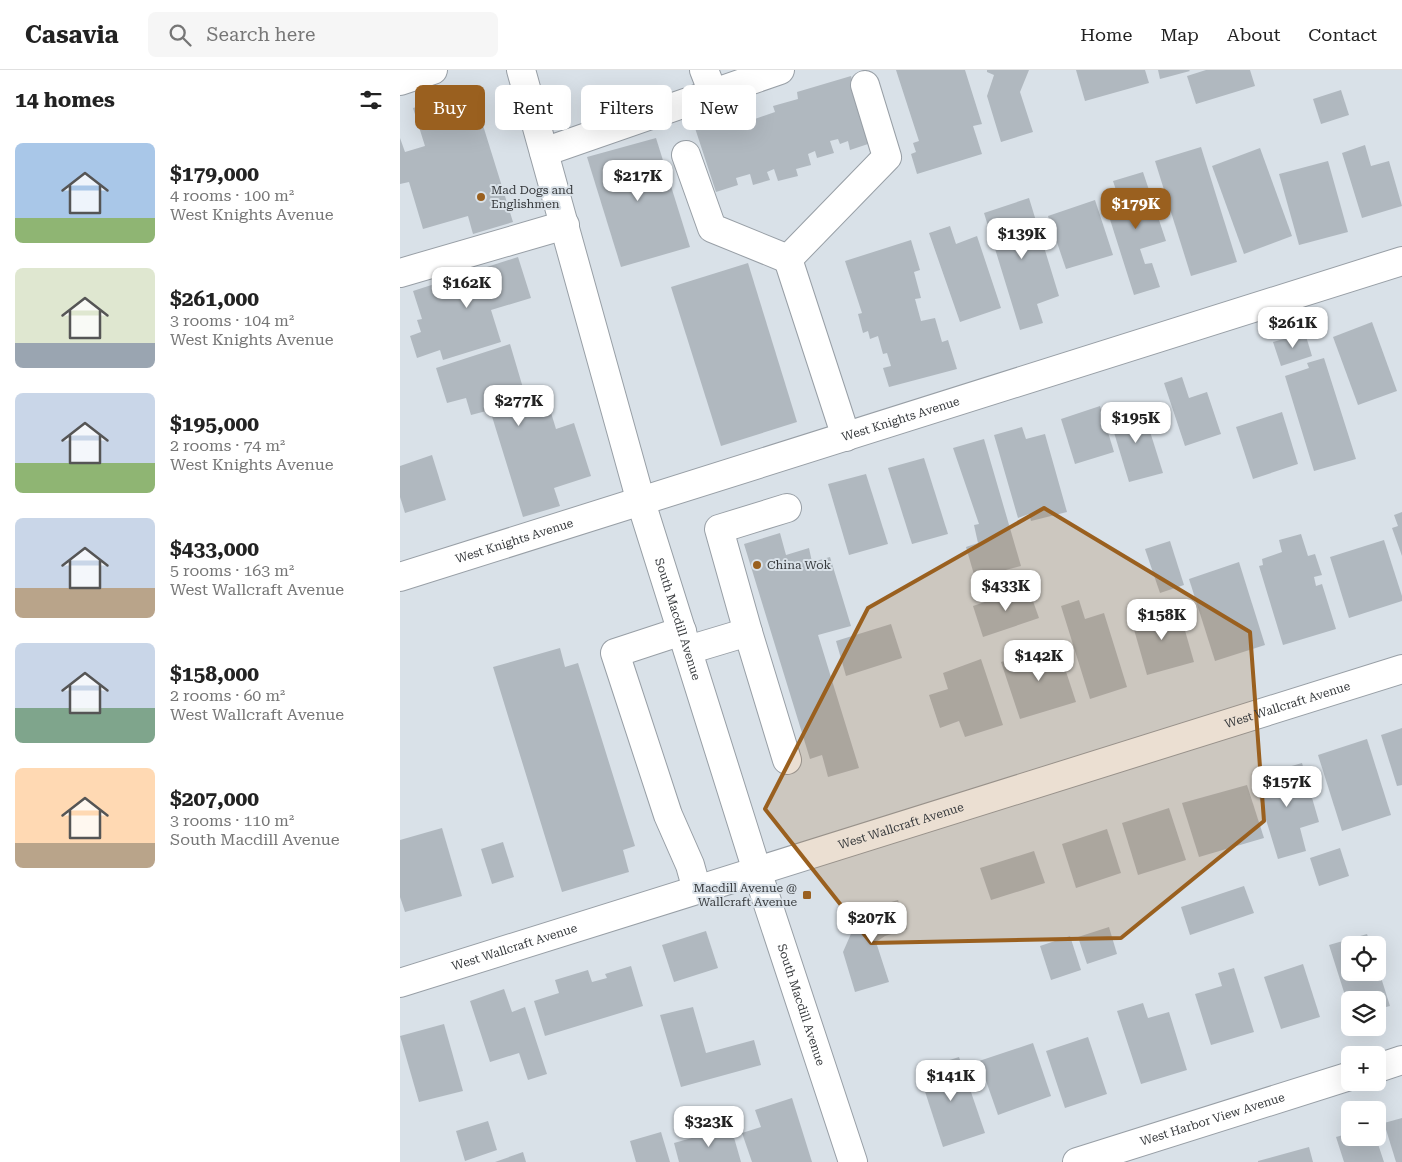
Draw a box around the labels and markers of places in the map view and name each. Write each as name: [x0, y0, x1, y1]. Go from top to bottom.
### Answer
pin: $217K: [603, 160, 673, 202]
place label: Mad Dogs and Englishmen: [491, 183, 574, 211]
pin: $179K: [1101, 188, 1171, 230]
marker: Mad Dogs and Englishmen: [475, 191, 487, 203]
pin: $139K: [987, 218, 1057, 260]
pin: $162K: [432, 266, 502, 309]
pin: $261K: [1258, 306, 1328, 349]
pin: $277K: [484, 384, 554, 427]
pin: $195K: [1101, 402, 1171, 444]
place label: China Wok: [767, 558, 832, 572]
marker: China Wok: [751, 559, 763, 571]
pin: $433K: [971, 570, 1041, 612]
pin: $158K: [1127, 598, 1197, 641]
pin: $142K: [1004, 640, 1074, 682]
pin: $157K: [1252, 766, 1322, 808]
place label: Macdill Avenue @ Wallcraft Avenue: [694, 881, 797, 909]
marker: Macdill Avenue @ Wallcraft Avenue: [801, 889, 813, 901]
pin: $207K: [837, 902, 907, 944]
pin: $141K: [916, 1060, 986, 1102]
pin: $323K: [674, 1106, 744, 1148]

